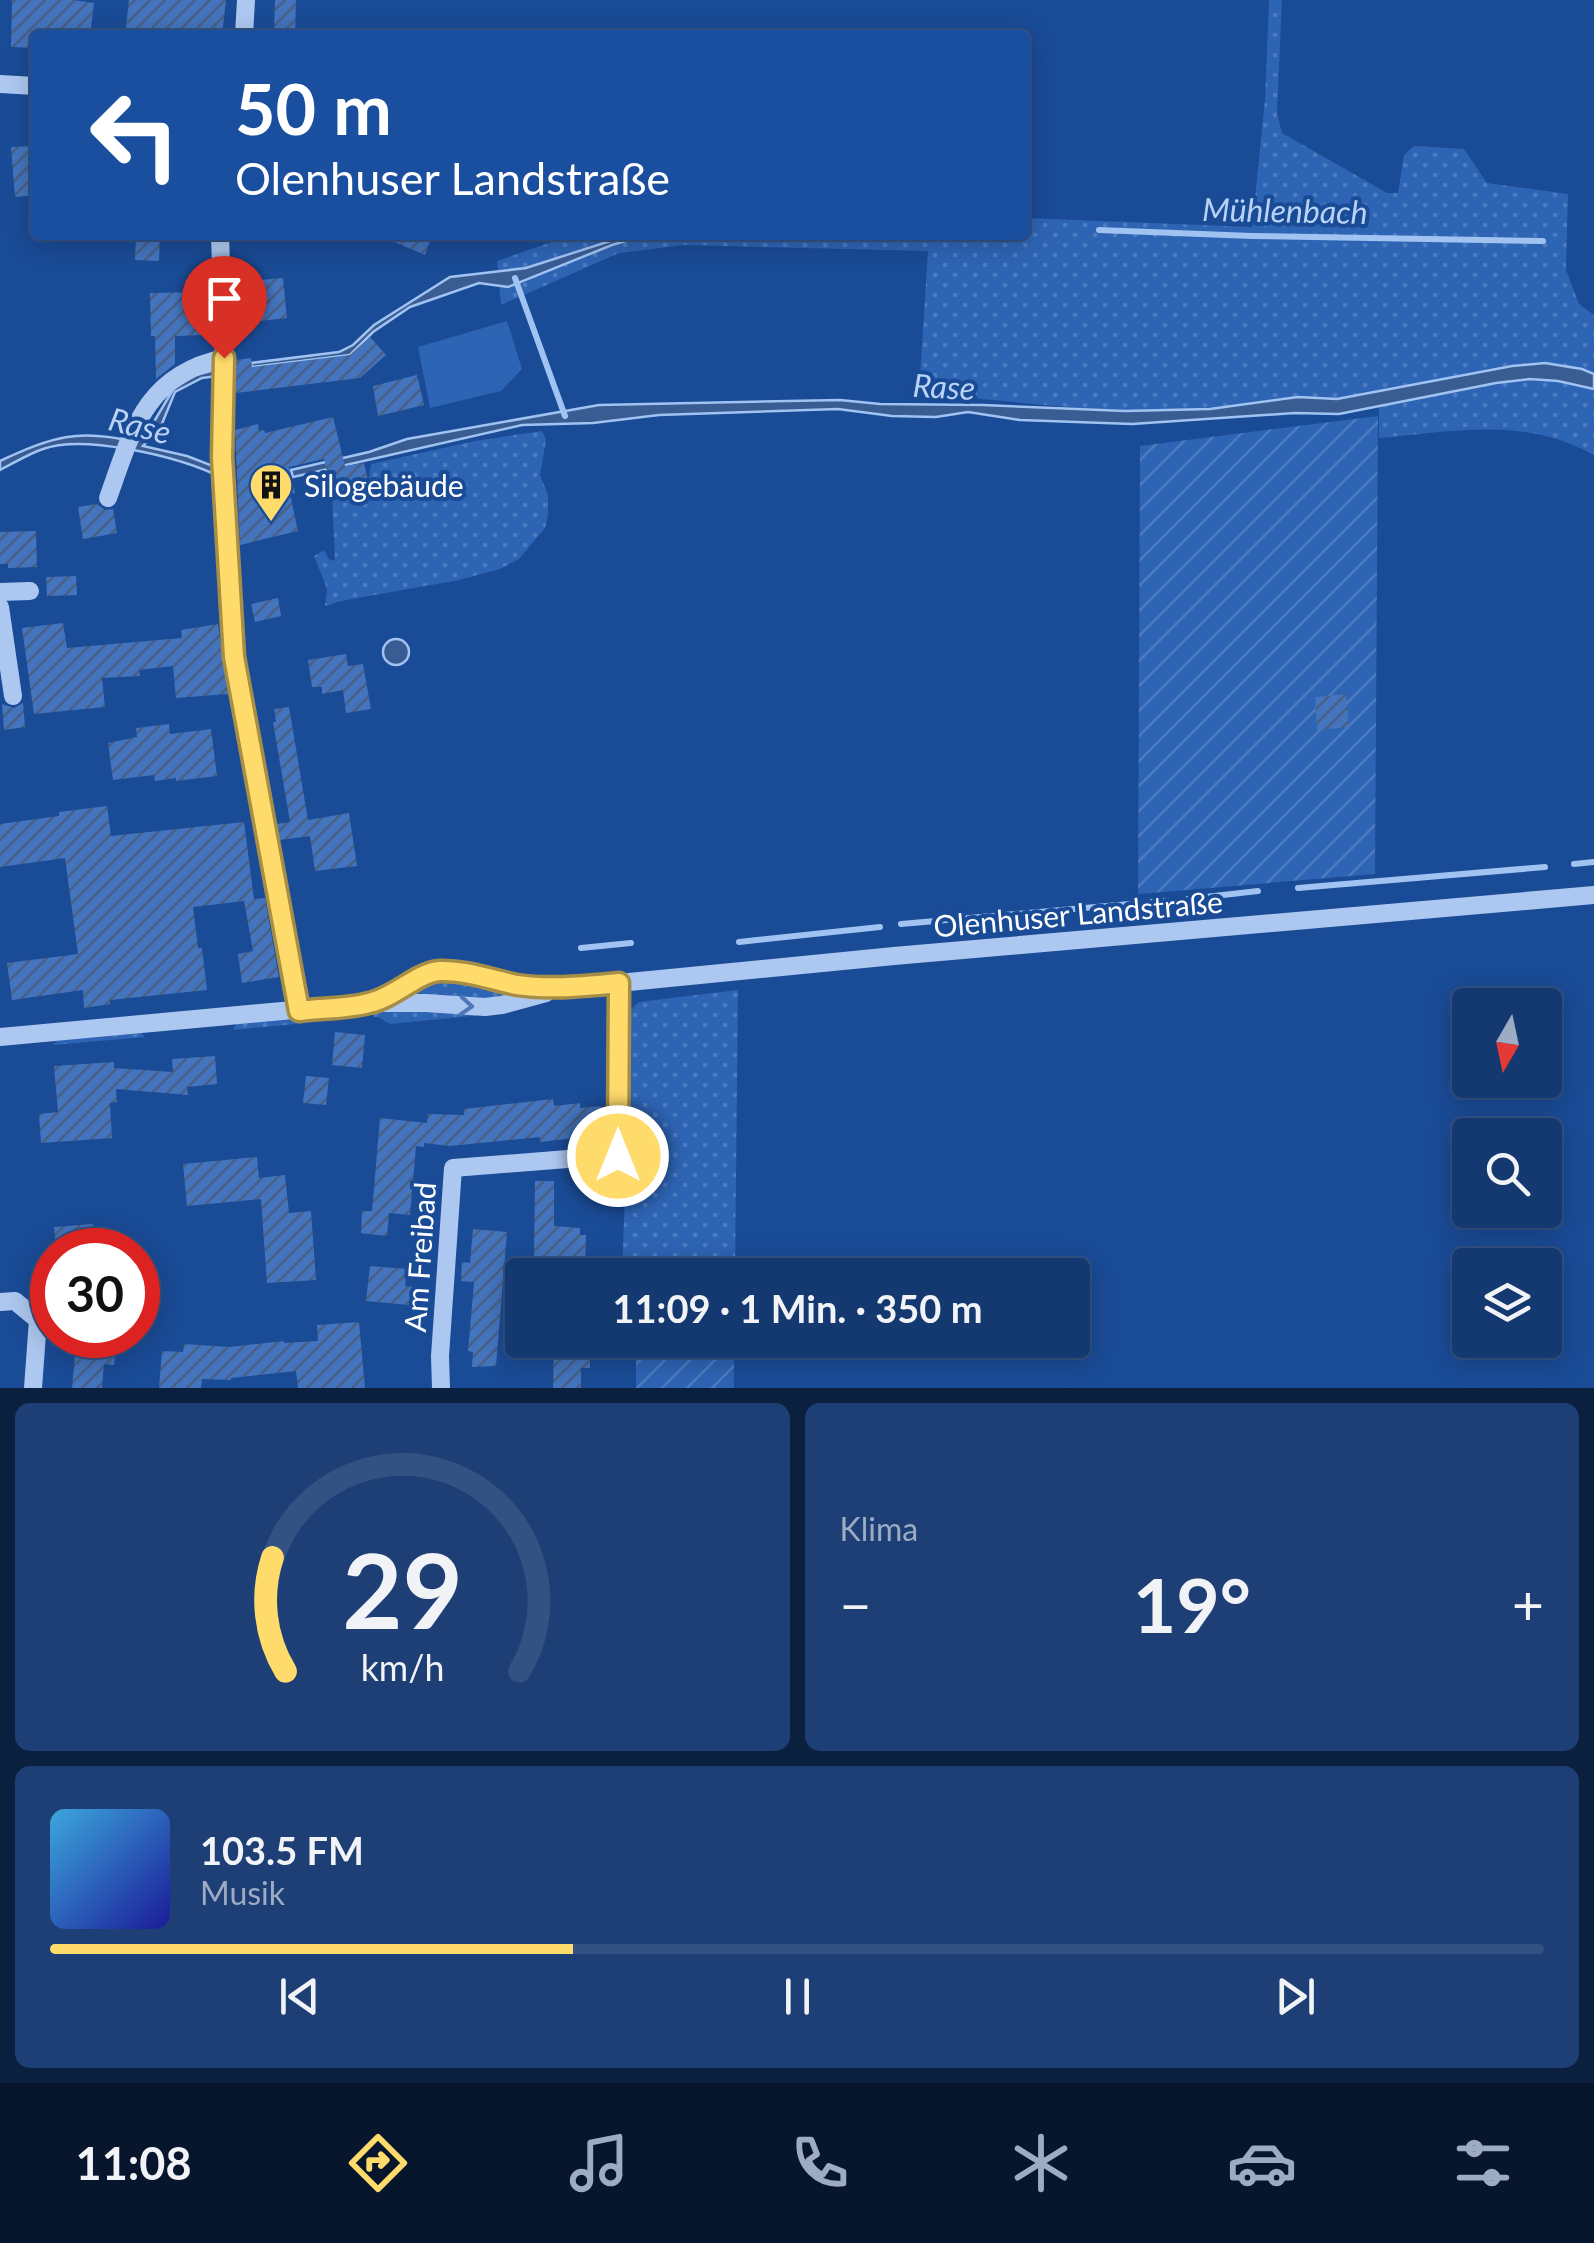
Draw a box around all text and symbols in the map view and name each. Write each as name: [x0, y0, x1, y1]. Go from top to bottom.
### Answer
text: 50 m: [235, 66, 392, 150]
icon: left: [70, 70, 200, 200]
text: Olenhuser Landstraße: [235, 151, 670, 205]
water label: Mühlenbach: [1202, 189, 1368, 231]
pin: [182, 256, 267, 359]
icon: arrive: [197, 271, 252, 326]
water label: Rase: [912, 365, 976, 407]
water label: Rase: [105, 399, 175, 451]
building icon: Silogebäude: [248, 462, 294, 523]
place label: Silogebäude: [304, 467, 464, 503]
street label: Olenhuser Landstraße: [932, 882, 1224, 944]
north arrow: [1452, 988, 1562, 1098]
map controls: [1452, 988, 1562, 1358]
one-way arrow: [459, 994, 475, 1016]
position arrow: [566, 1104, 670, 1208]
button: search: [1452, 1118, 1562, 1228]
street label: Am Freibad: [396, 1181, 442, 1333]
speed limit sign: 30: [30, 1228, 160, 1358]
button: layers: [1452, 1248, 1562, 1358]
text: 11:09 · 1 Min. · 350 m: [613, 1285, 982, 1331]
text: Klima: [840, 1509, 918, 1548]
text: 29: [342, 1526, 463, 1651]
text: 19°: [1133, 1559, 1251, 1649]
text: −: [840, 1571, 871, 1637]
text: +: [1512, 1571, 1544, 1637]
text: km/h: [360, 1646, 444, 1689]
text: 103.5 FM: [200, 1827, 364, 1873]
text: Musik: [200, 1873, 285, 1912]
icon: previous: [272, 1969, 327, 2024]
icon: pause: [770, 1969, 825, 2024]
icon: next: [1268, 1969, 1323, 2024]
icon: directions: [343, 2128, 413, 2198]
icon: music: [564, 2128, 634, 2198]
icon: phone: [785, 2128, 855, 2198]
icon: climate: [1006, 2128, 1076, 2198]
icon: car: [1227, 2128, 1297, 2198]
icon: filters: [1448, 2128, 1518, 2198]
text: 11:08: [76, 2136, 192, 2190]

